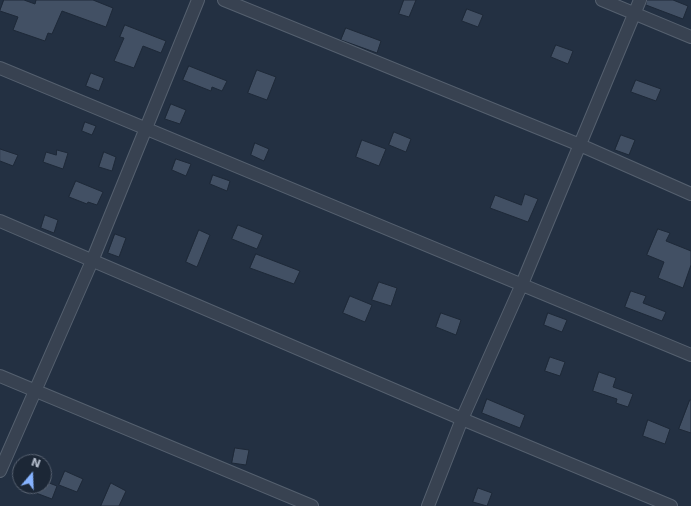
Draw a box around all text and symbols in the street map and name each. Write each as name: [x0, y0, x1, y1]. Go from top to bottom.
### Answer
north arrow: [12, 454, 52, 494]
text: N: [29, 455, 42, 471]

